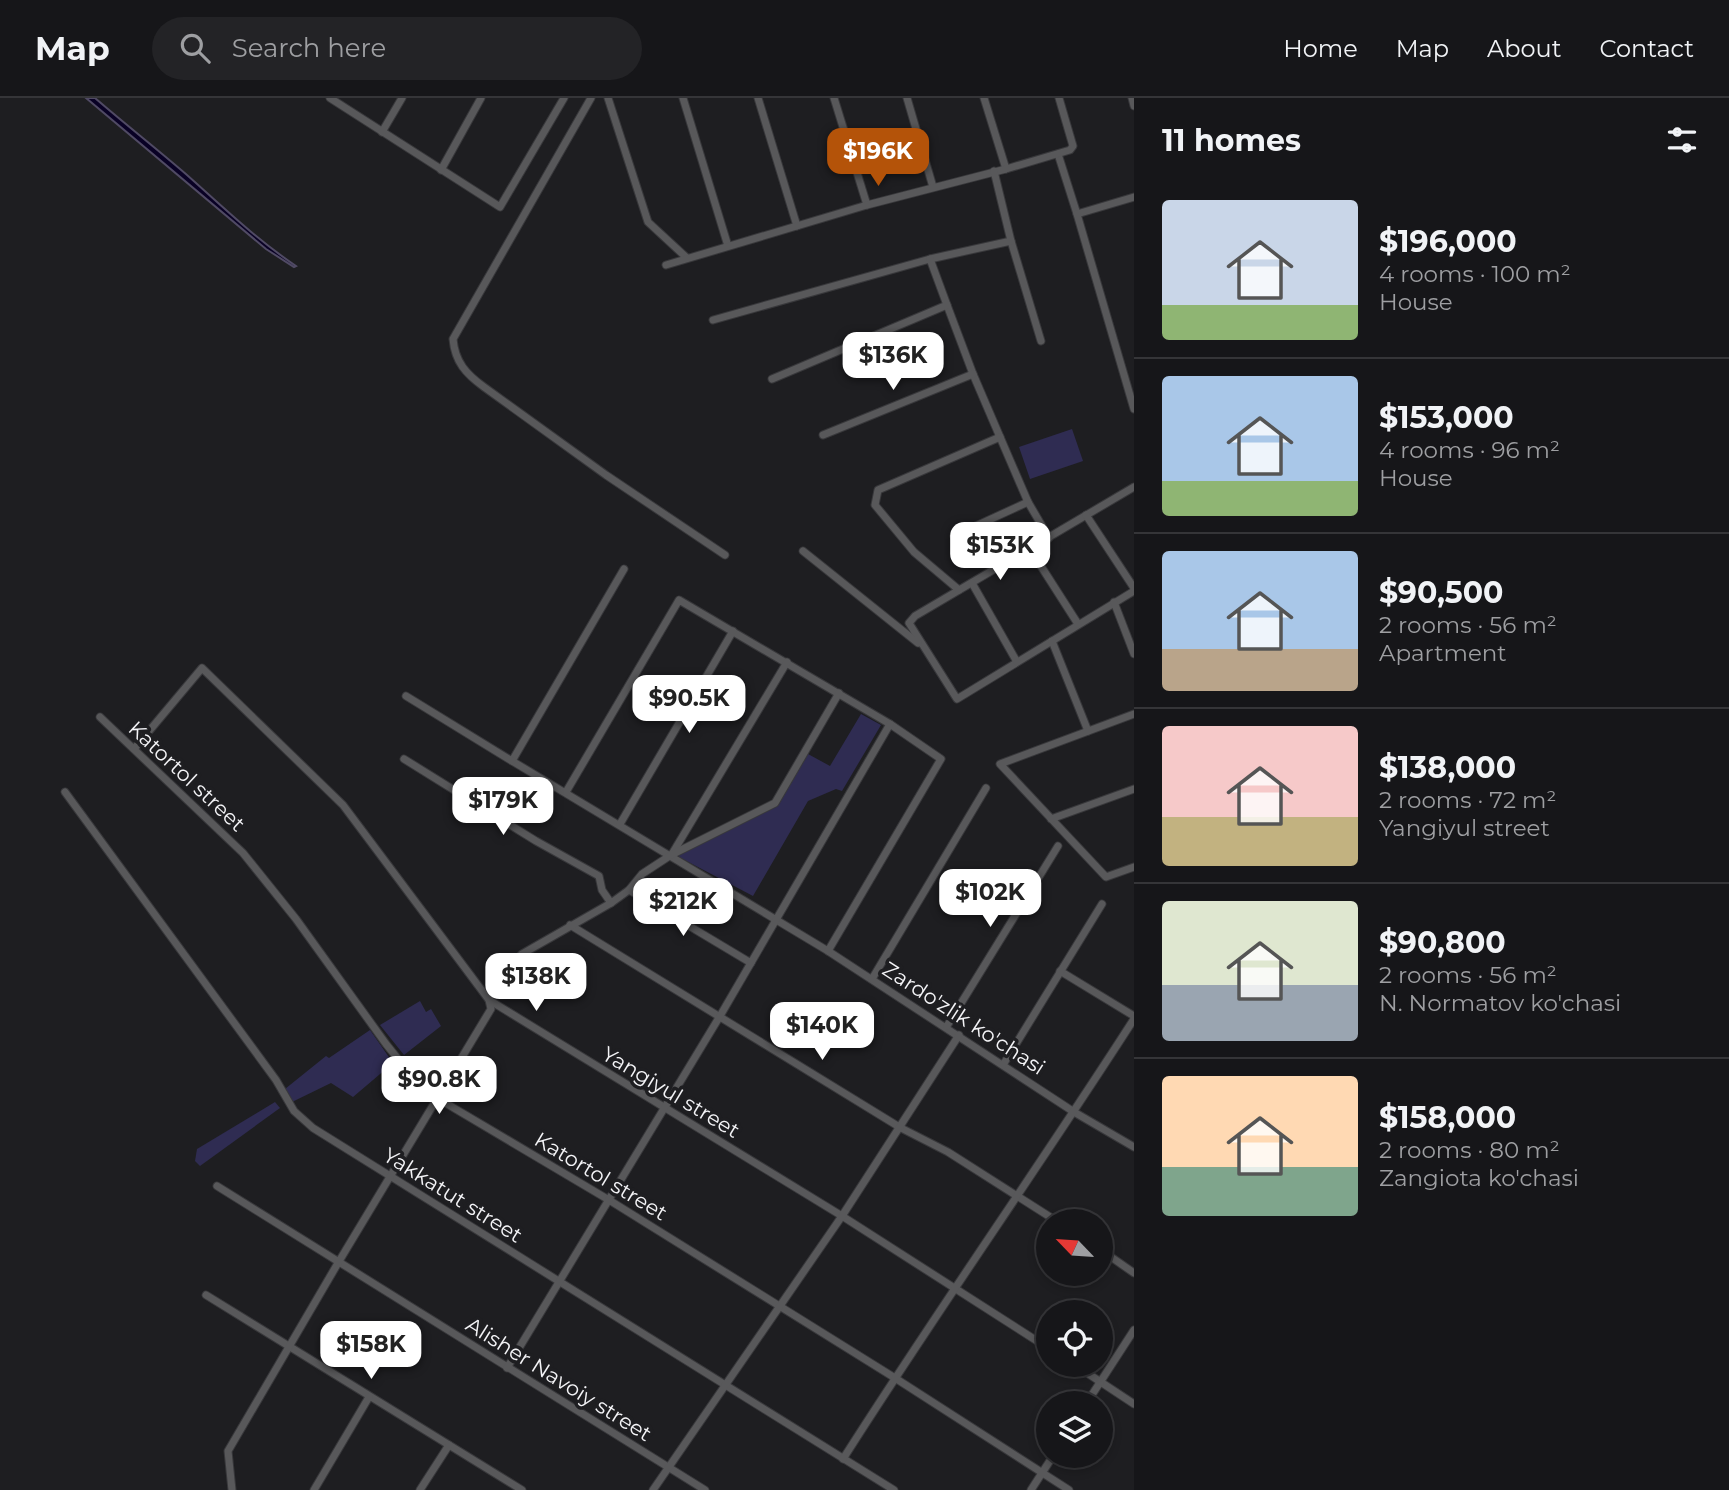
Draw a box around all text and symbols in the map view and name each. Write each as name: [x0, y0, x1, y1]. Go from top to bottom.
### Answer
search box: [152, 17, 642, 80]
text: Map: [35, 28, 110, 68]
icon: search: [176, 29, 214, 67]
text: Search here: [232, 32, 386, 64]
text: Home: [1283, 34, 1358, 63]
text: Map: [1396, 34, 1449, 63]
text: About: [1487, 34, 1561, 63]
text: Contact: [1599, 34, 1694, 63]
icon: filters: [1663, 121, 1701, 159]
text: 11 homes: [1162, 122, 1301, 159]
pin: $196K: [829, 129, 927, 188]
text: $196K: [843, 137, 913, 165]
text: $196,000: [1379, 223, 1517, 260]
icon: home: [1218, 228, 1302, 312]
text: 4 rooms · 100 m²: [1379, 260, 1571, 288]
text: House: [1379, 288, 1453, 316]
pin: $136K: [844, 332, 942, 392]
text: $136K: [859, 341, 927, 369]
text: $153,000: [1379, 399, 1514, 436]
icon: home: [1218, 404, 1302, 488]
text: 4 rooms · 96 m²: [1379, 436, 1560, 464]
text: House: [1379, 464, 1453, 492]
pin: $153K: [951, 522, 1049, 582]
text: $153K: [966, 531, 1034, 559]
text: $90,500: [1379, 574, 1503, 611]
icon: home: [1218, 579, 1302, 663]
text: 2 rooms · 56 m²: [1379, 611, 1557, 639]
text: Apartment: [1379, 639, 1507, 667]
pin: $90.5K: [632, 676, 746, 735]
text: $90.5K: [648, 684, 730, 712]
street label: Katortol street: [123, 716, 251, 836]
text: $138,000: [1379, 749, 1516, 786]
icon: home: [1218, 754, 1302, 838]
pin: $179K: [454, 778, 552, 837]
text: $179K: [468, 786, 538, 814]
text: 2 rooms · 72 m²: [1379, 786, 1556, 814]
text: Yangiyul street: [1379, 814, 1550, 842]
pin: $102K: [941, 870, 1039, 929]
pin: $212K: [634, 878, 732, 938]
text: $102K: [955, 878, 1025, 906]
text: $212K: [649, 887, 717, 915]
text: $90,800: [1379, 924, 1506, 961]
icon: home: [1218, 929, 1302, 1013]
pin: $138K: [487, 954, 585, 1013]
street label: Zardo'zlik ko'chasi: [878, 956, 1050, 1080]
text: 2 rooms · 56 m²: [1379, 961, 1557, 989]
text: $138K: [501, 962, 571, 990]
text: N. Normatov ko'chasi: [1379, 989, 1621, 1017]
pin: $140K: [773, 1002, 871, 1062]
text: $140K: [786, 1011, 858, 1039]
street label: Yangiyul street: [598, 1041, 744, 1143]
pin: $90.8K: [382, 1056, 496, 1116]
text: $90.8K: [398, 1065, 480, 1093]
text: $158,000: [1379, 1099, 1516, 1136]
icon: home: [1218, 1104, 1302, 1188]
street label: Katortol street: [530, 1127, 672, 1225]
text: 2 rooms · 80 m²: [1379, 1136, 1560, 1164]
street label: Yakkatut street: [379, 1142, 527, 1248]
text: Zangiota ko'chasi: [1379, 1164, 1579, 1192]
north arrow: [1036, 1209, 1113, 1286]
map controls: [1036, 1209, 1113, 1468]
button: locate: [1036, 1300, 1113, 1377]
street label: Alisher Navoiy street: [462, 1312, 656, 1446]
pin: $158K: [322, 1322, 420, 1381]
text: $158K: [336, 1330, 406, 1358]
button: layers: [1036, 1391, 1113, 1468]

